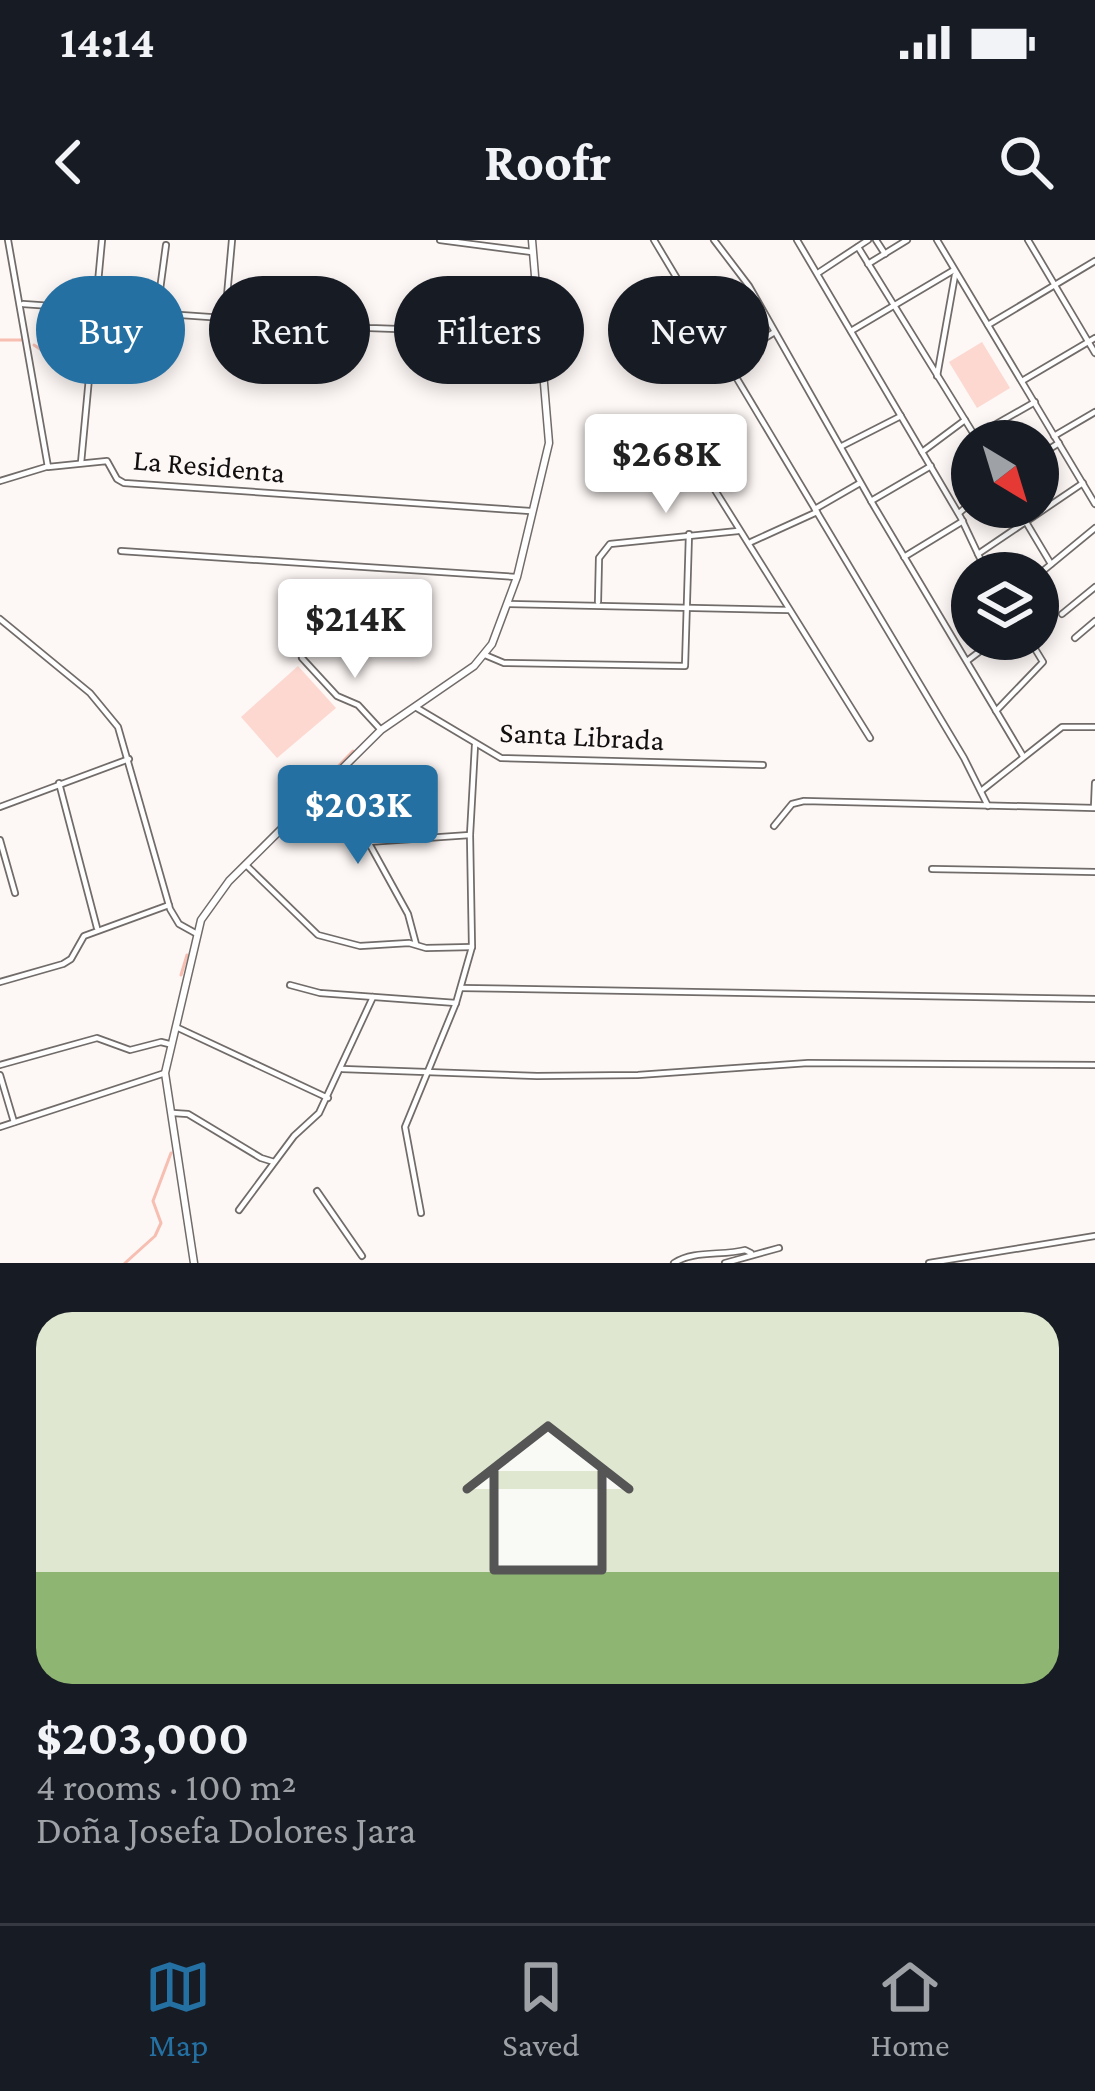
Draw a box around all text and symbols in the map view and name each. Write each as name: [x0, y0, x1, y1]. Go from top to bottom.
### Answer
text: 14:14: [60, 17, 155, 67]
icon: back: [36, 129, 102, 195]
icon: search: [993, 129, 1059, 195]
text: Roofr: [484, 132, 611, 192]
chip: Buy: [36, 276, 185, 384]
chip: Rent: [209, 276, 370, 384]
chip: Filters: [394, 276, 584, 384]
chip: New: [608, 276, 769, 384]
pin: $268K: [582, 414, 750, 516]
north arrow: [951, 420, 1059, 528]
map controls: [951, 420, 1059, 660]
text: $268K: [612, 431, 720, 474]
street label: La Residenta: [132, 442, 286, 489]
button: layers: [951, 552, 1059, 660]
pin: $214K: [271, 579, 439, 681]
text: $214K: [305, 596, 405, 639]
street label: Santa Librada: [499, 715, 665, 756]
pin: $203K: [274, 765, 442, 867]
text: $203K: [305, 782, 411, 825]
icon: home: [440, 1390, 656, 1606]
text: $203,000: [36, 1708, 249, 1765]
text: 4 rooms · 100 m²: [36, 1765, 297, 1808]
text: Doña Josefa Dolores Jara: [36, 1808, 416, 1851]
tab: Map: [145, 1954, 211, 2063]
tab: Saved: [502, 1954, 580, 2063]
tab: Home: [870, 1954, 950, 2063]

